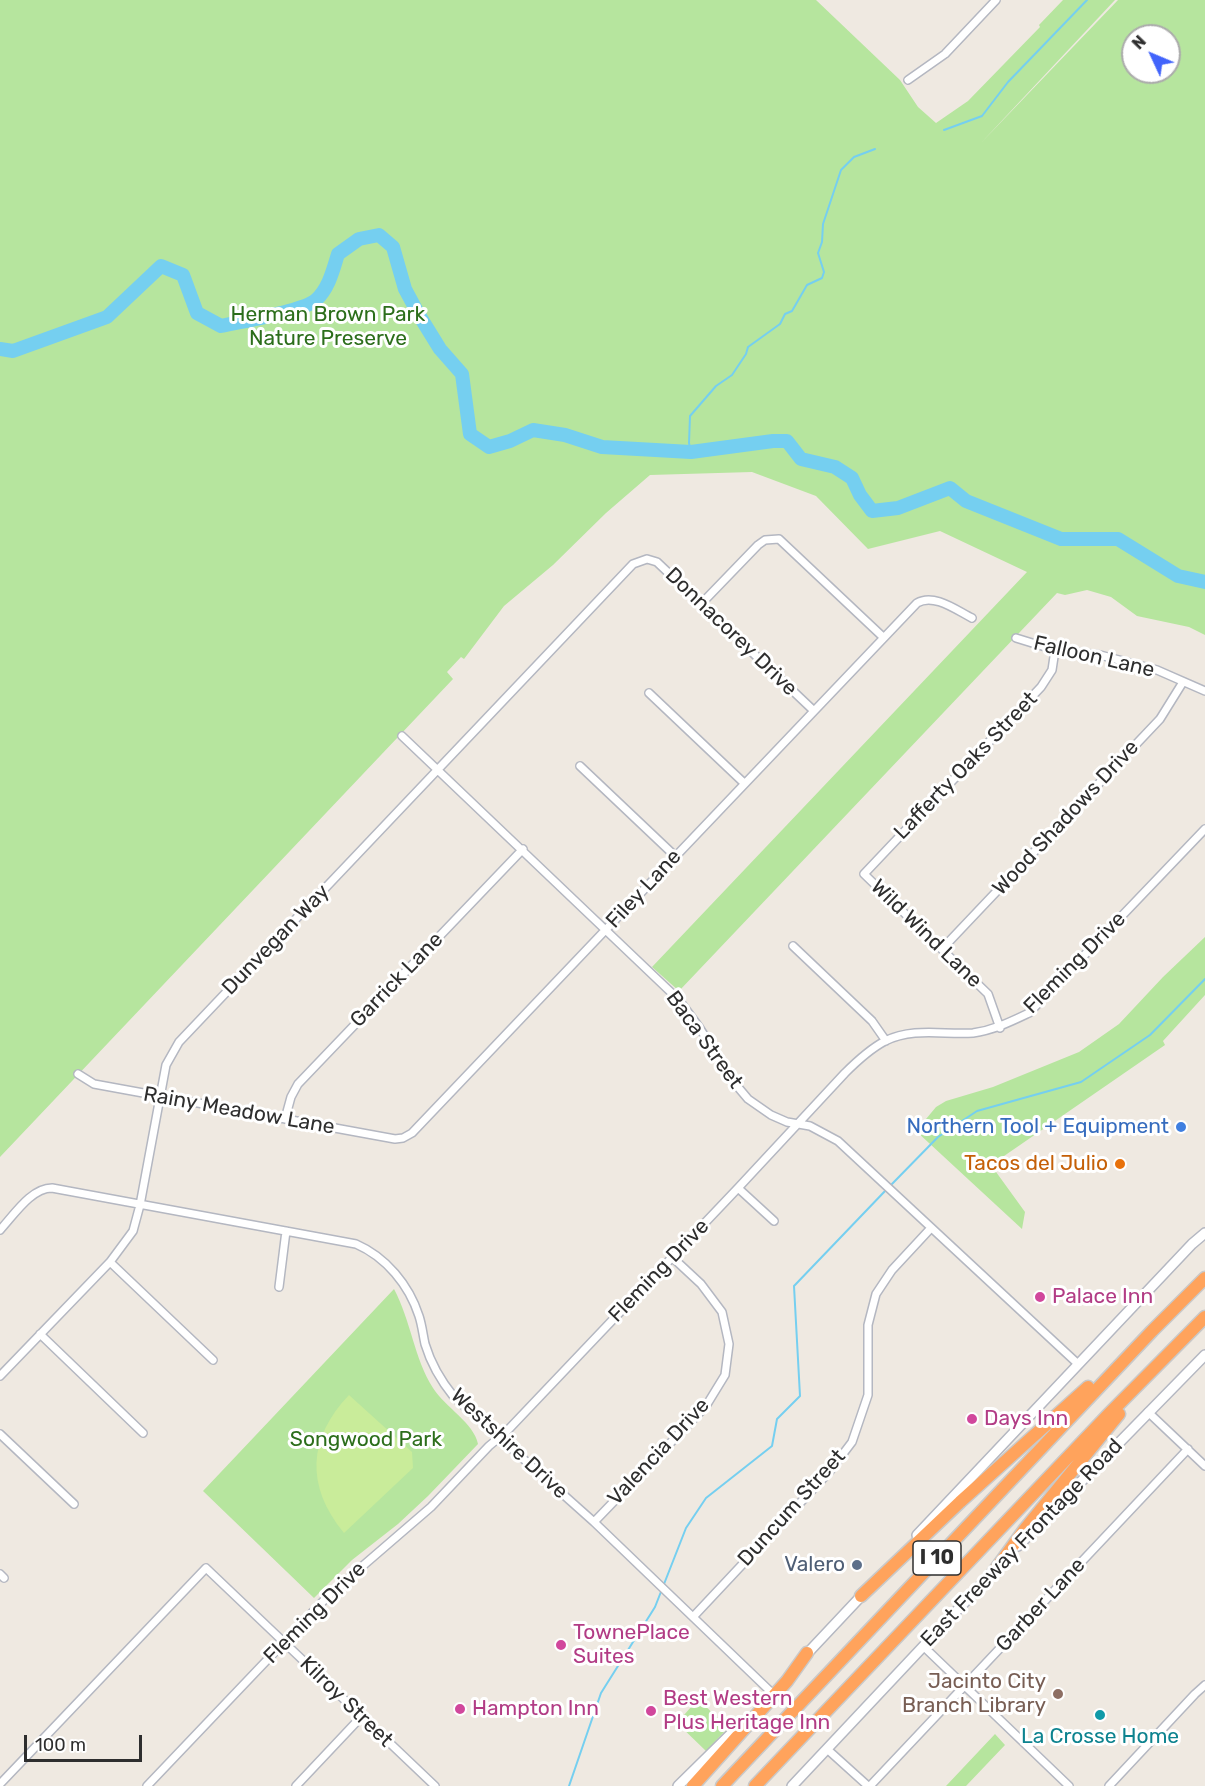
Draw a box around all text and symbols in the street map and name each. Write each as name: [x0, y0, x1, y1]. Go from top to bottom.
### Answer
north arrow: [1121, 24, 1181, 84]
text: N: [1128, 32, 1150, 53]
park label: Herman Brown Park Nature Preserve: [231, 302, 425, 352]
street label: Donnacorey Drive: [660, 563, 802, 701]
street label: Falloon Lane: [1031, 631, 1157, 683]
street label: Lafferty Oaks Street: [889, 687, 1043, 845]
street label: Wood Shadows Drive: [988, 735, 1144, 901]
street label: Filey Lane: [601, 844, 687, 934]
street label: Wild Wind Lane: [865, 875, 987, 993]
street label: Dunvegan Way: [217, 880, 335, 1000]
street label: Fleming Drive: [1019, 907, 1131, 1019]
street label: Garrick Lane: [345, 927, 449, 1033]
street label: Baca Street: [660, 986, 748, 1094]
street label: Rainy Meadow Lane: [141, 1082, 337, 1140]
place label: Northern Tool + Equipment: [906, 1114, 1169, 1140]
marker: Northern Tool + Equipment: [1174, 1120, 1188, 1134]
place label: Tacos del Julio: [964, 1151, 1108, 1177]
marker: Tacos del Julio: [1113, 1157, 1127, 1171]
street label: Fleming Drive: [603, 1214, 715, 1328]
place label: Palace Inn: [1052, 1284, 1153, 1310]
marker: Palace Inn: [1033, 1290, 1047, 1304]
street label: Westshire Drive: [445, 1383, 573, 1505]
street label: Valencia Drive: [603, 1393, 715, 1511]
place label: Days Inn: [984, 1406, 1068, 1432]
marker: Days Inn: [965, 1412, 979, 1426]
park label: Songwood Park: [290, 1427, 442, 1453]
street label: East Freeway Frontage Road: [916, 1434, 1128, 1652]
street label: Duncum Street: [733, 1444, 851, 1572]
road number: I 10: [913, 1541, 961, 1575]
place label: Valero: [784, 1552, 845, 1578]
street label: Garber Lane: [991, 1553, 1091, 1657]
street label: Fleming Drive: [259, 1557, 371, 1669]
marker: Valero: [850, 1558, 864, 1572]
place label: TownePlace Suites: [573, 1620, 690, 1670]
marker: TownePlace Suites: [554, 1638, 568, 1652]
street label: Kilroy Street: [294, 1651, 398, 1753]
place label: Jacinto City Branch Library: [902, 1669, 1046, 1719]
place label: Best Western Plus Heritage Inn: [663, 1686, 830, 1736]
marker: Jacinto City Branch Library: [1051, 1687, 1065, 1701]
place label: Hampton Inn: [472, 1696, 599, 1722]
marker: Hampton Inn: [453, 1702, 467, 1716]
marker: Best Western Plus Heritage Inn: [644, 1704, 658, 1718]
marker: La Crosse Home: [1093, 1708, 1107, 1722]
scale bar: [27, 1723, 146, 1761]
place label: La Crosse Home: [1021, 1724, 1179, 1750]
text: 100 m: [35, 1734, 86, 1756]

